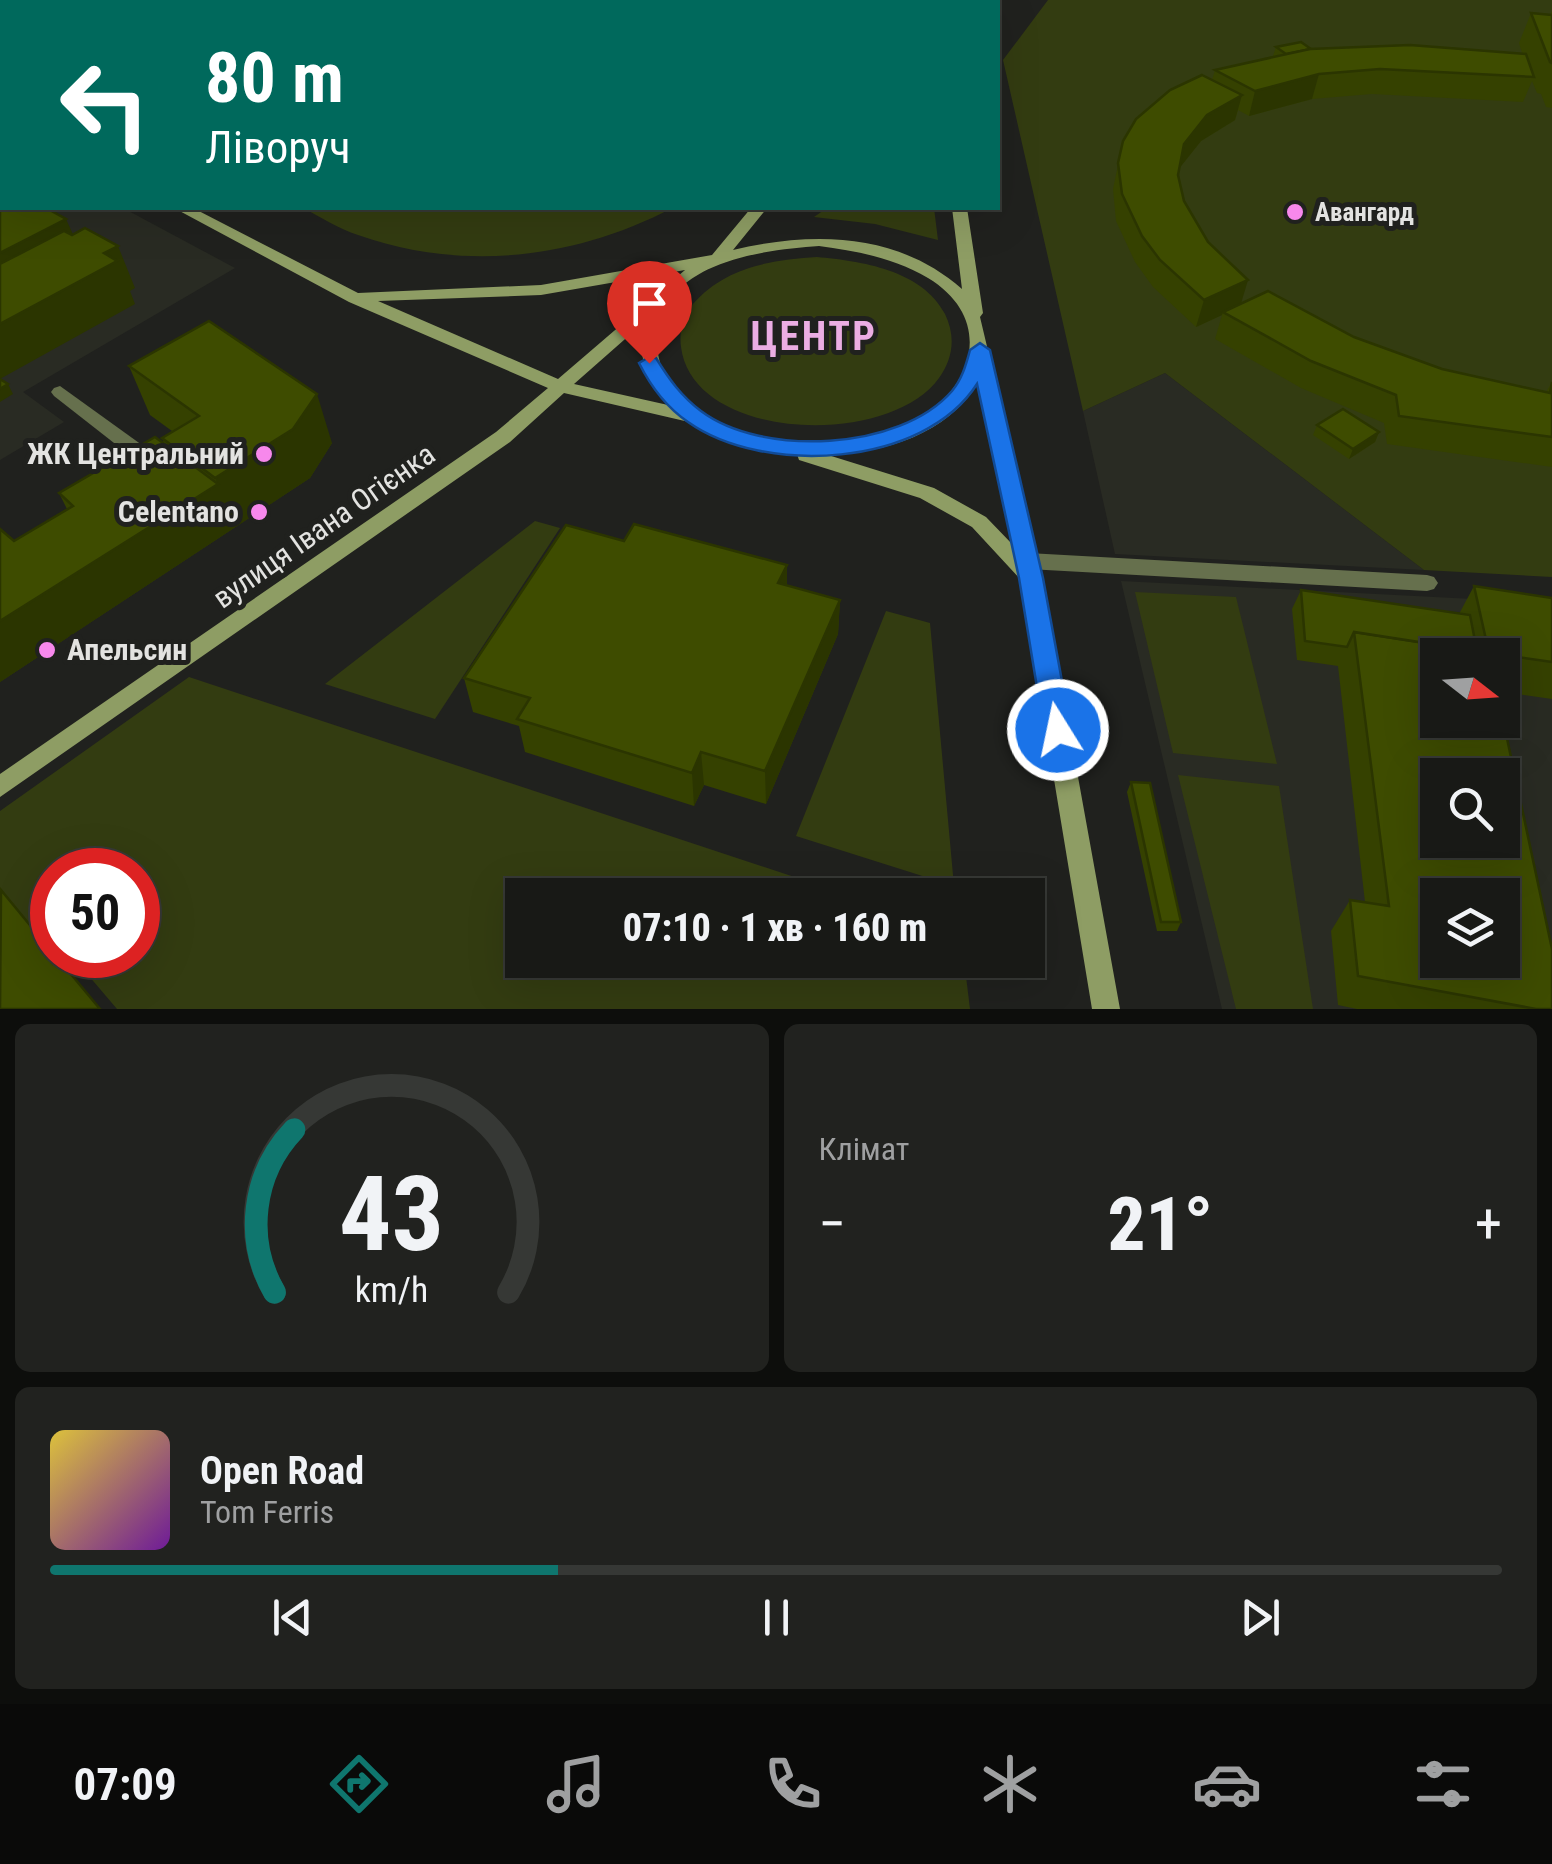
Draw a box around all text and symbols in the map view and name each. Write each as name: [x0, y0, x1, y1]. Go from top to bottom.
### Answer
text: 80 m: [205, 37, 344, 119]
icon: left: [40, 40, 170, 170]
text: Ліворуч: [205, 121, 351, 174]
place label: Авангард: [1315, 198, 1414, 227]
marker: Авангард: [1284, 201, 1306, 223]
pin: [607, 261, 692, 364]
icon: arrive: [622, 276, 677, 331]
district label: ЦЕНТР: [750, 313, 878, 360]
place label: ЖК Центральний: [27, 436, 244, 471]
street label: вулиця Івана Огієнка: [206, 436, 441, 615]
marker: ЖК Центральний: [253, 443, 275, 465]
place label: Celentano: [118, 494, 239, 529]
marker: Celentano: [248, 501, 270, 523]
place label: Апельсин: [67, 632, 187, 667]
north arrow: [1420, 638, 1520, 738]
map controls: [1420, 638, 1520, 978]
marker: Апельсин: [36, 639, 58, 661]
position arrow: [1006, 678, 1110, 782]
button: search: [1420, 758, 1520, 858]
speed limit sign: 50: [30, 848, 160, 978]
button: layers: [1420, 878, 1520, 978]
text: 07:10 · 1 хв · 160 m: [623, 906, 927, 950]
text: Клімат: [819, 1130, 909, 1168]
text: 43: [339, 1154, 444, 1275]
text: 21°: [1107, 1180, 1213, 1268]
text: −: [819, 1192, 846, 1256]
text: +: [1475, 1192, 1502, 1256]
text: km/h: [355, 1269, 429, 1311]
text: Open Road: [200, 1449, 364, 1493]
text: Tom Ferris: [200, 1493, 334, 1531]
icon: previous: [265, 1590, 320, 1645]
icon: pause: [749, 1590, 804, 1645]
icon: next: [1233, 1590, 1288, 1645]
icon: directions: [324, 1749, 394, 1819]
icon: music: [541, 1749, 611, 1819]
icon: phone: [758, 1749, 828, 1819]
icon: climate: [975, 1749, 1045, 1819]
icon: car: [1192, 1749, 1262, 1819]
icon: filters: [1408, 1749, 1478, 1819]
text: 07:09: [73, 1758, 177, 1811]

